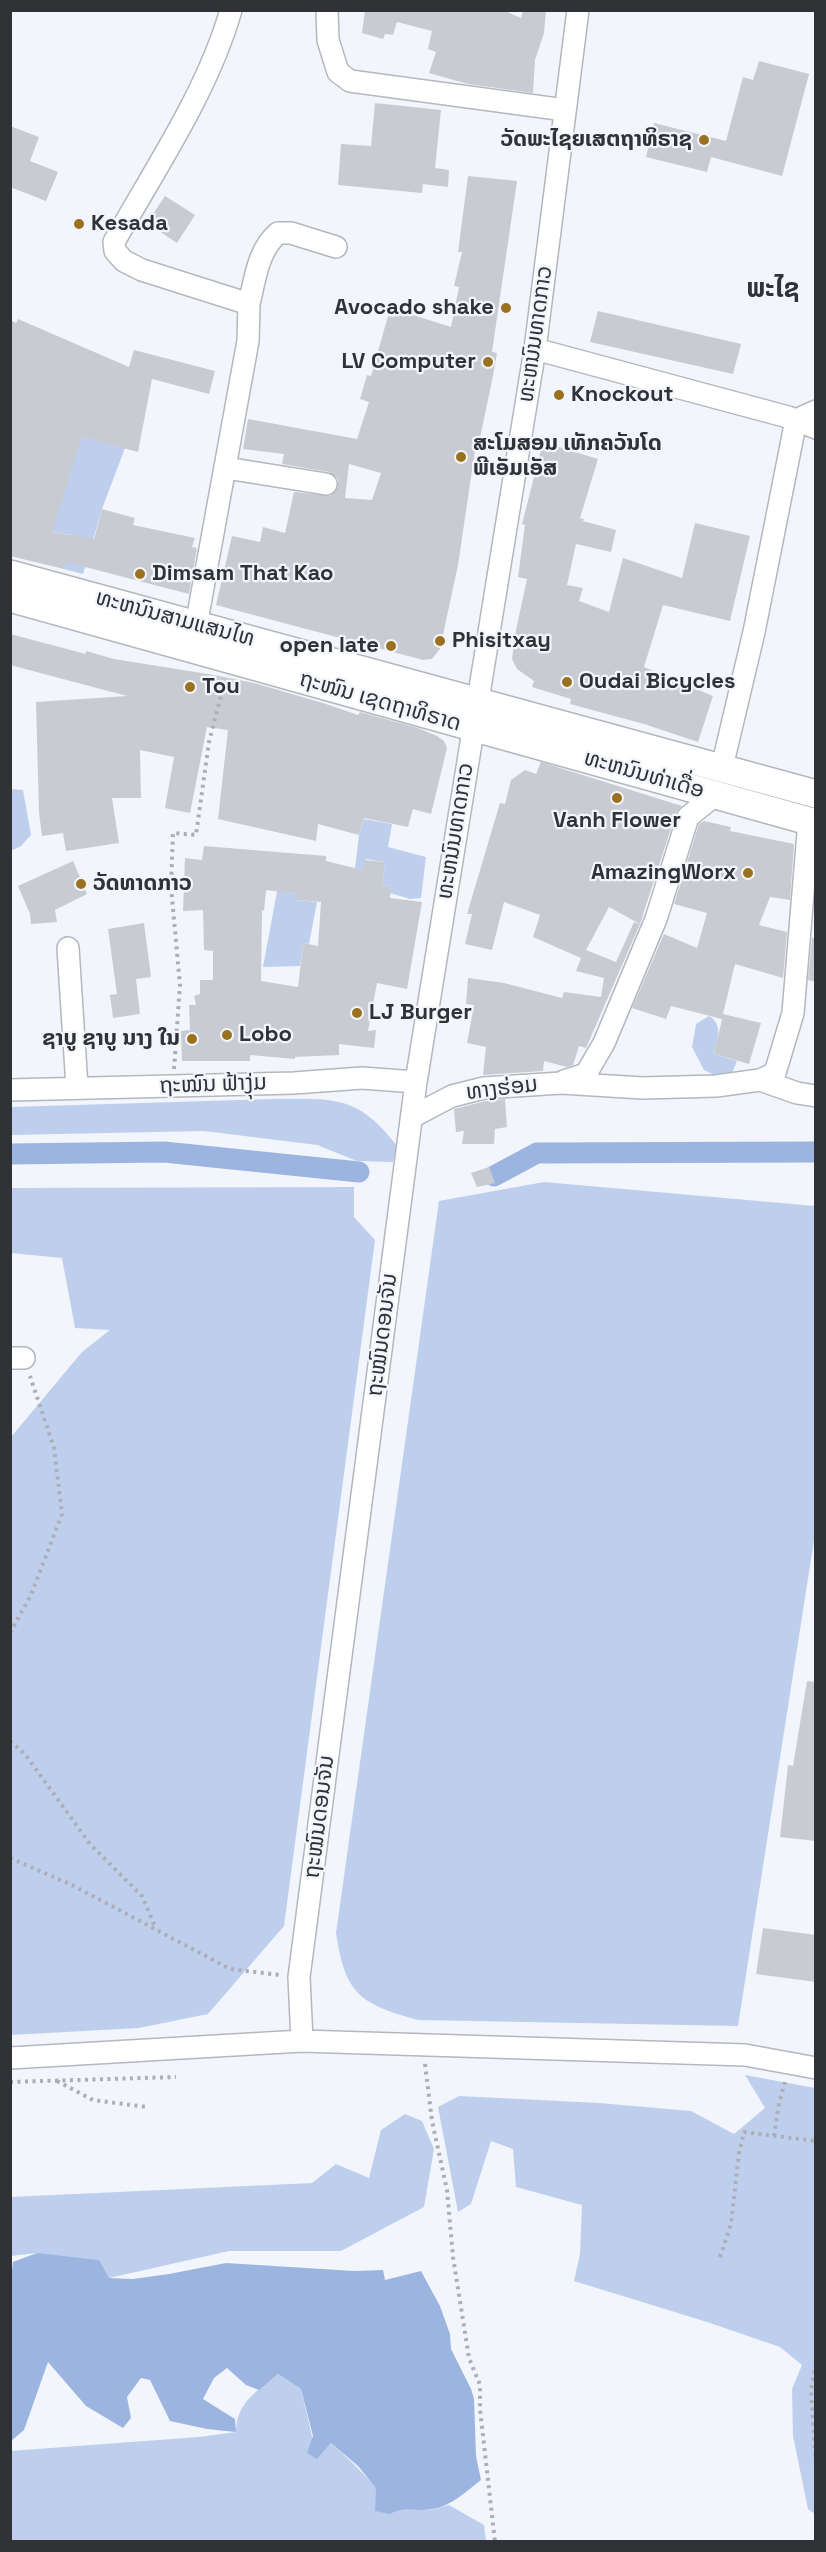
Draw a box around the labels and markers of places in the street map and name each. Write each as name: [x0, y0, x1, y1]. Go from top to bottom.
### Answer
place label: ວັດພະໄຊຍເສຕຖາທິຣາຊ: [500, 127, 692, 153]
marker: ວັດພະໄຊຍເສຕຖາທິຣາຊ: [697, 133, 711, 147]
place label: Kesada: [91, 211, 168, 237]
marker: Kesada: [72, 217, 86, 231]
place label: Avocado shake: [334, 295, 494, 321]
marker: Avocado shake: [499, 301, 513, 315]
place label: LV Computer: [341, 349, 476, 375]
marker: LV Computer: [481, 355, 495, 369]
place label: Knockout: [571, 382, 673, 408]
marker: Knockout: [552, 388, 566, 402]
place label: ສະໂມສອນ ເທັກຄວັນໂດ ພີເອັມເອັສ: [473, 431, 662, 482]
marker: ສະໂມສອນ ເທັກຄວັນໂດ ພີເອັມເອັສ: [454, 450, 468, 464]
place label: Dimsam That Kao: [152, 561, 334, 587]
marker: Dimsam That Kao: [133, 567, 147, 581]
place label: Phisitxay: [452, 628, 551, 654]
place label: open late: [280, 633, 379, 659]
marker: Phisitxay: [433, 634, 447, 648]
marker: open late: [384, 639, 398, 653]
place label: Oudai Bicycles: [579, 669, 735, 695]
place label: Tou: [202, 674, 240, 700]
marker: Oudai Bicycles: [560, 675, 574, 689]
marker: Tou: [183, 680, 197, 694]
marker: Vanh Flower: [610, 791, 624, 805]
place label: Vanh Flower: [553, 808, 681, 834]
place label: AmazingWorx: [591, 860, 736, 886]
marker: AmazingWorx: [741, 866, 755, 880]
place label: ວັດທາດກາວ: [93, 871, 192, 897]
marker: ວັດທາດກາວ: [74, 877, 88, 891]
place label: LJ Burger: [369, 1000, 472, 1026]
marker: LJ Burger: [350, 1006, 364, 1020]
place label: Lobo: [239, 1022, 292, 1048]
place label: ຊາບູ ຊາບູ ນາງ ໃນ: [42, 1026, 180, 1052]
marker: Lobo: [220, 1028, 234, 1042]
marker: ຊາບູ ຊາບູ ນາງ ໃນ: [185, 1032, 199, 1046]

